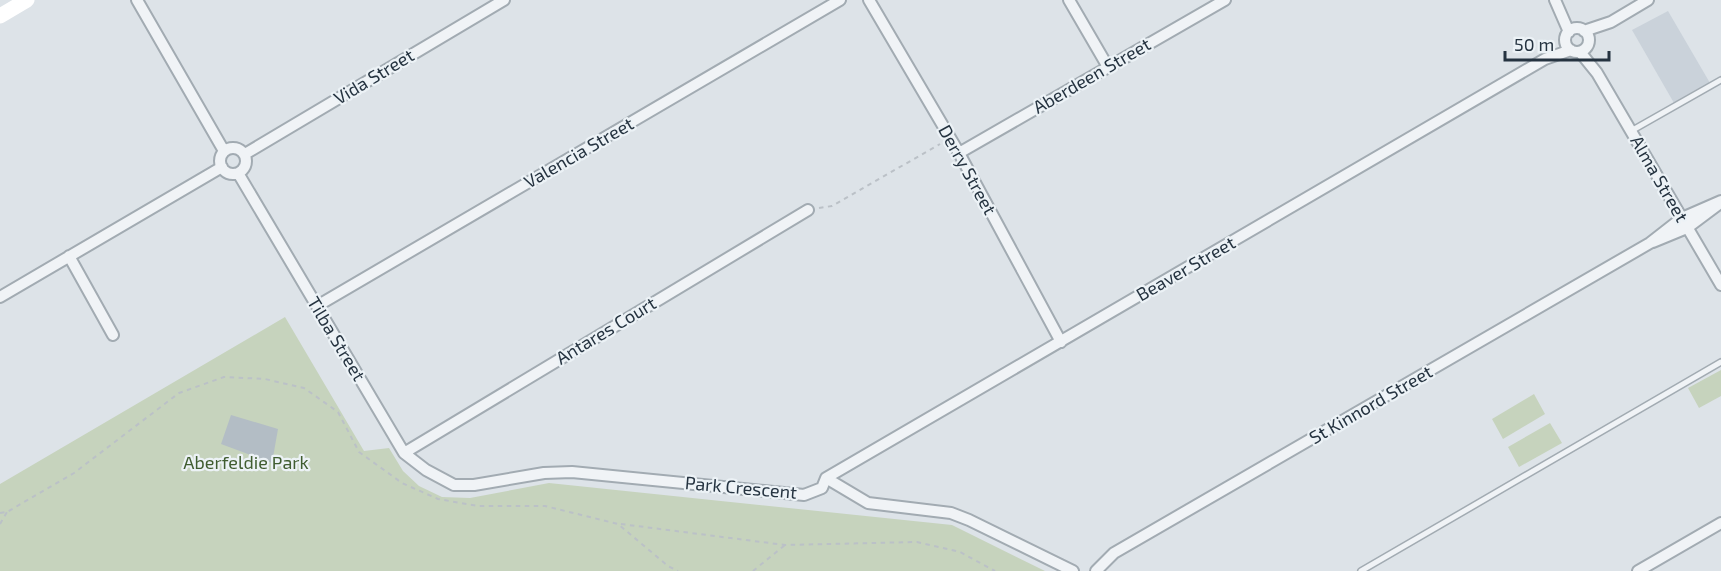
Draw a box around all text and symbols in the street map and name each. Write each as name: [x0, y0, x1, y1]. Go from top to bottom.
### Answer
scale bar: [1505, 24, 1608, 62]
street label: Aberdeen Street: [1029, 32, 1154, 118]
text: 50 m: [1514, 33, 1554, 55]
street label: Vida Street: [329, 44, 418, 109]
street label: Valencia Street: [520, 112, 637, 192]
street label: Derry Street: [934, 121, 1002, 218]
street label: Alma Street: [1626, 131, 1694, 226]
street label: Beaver Street: [1132, 231, 1239, 305]
street label: Tilba Street: [303, 292, 371, 385]
street label: Antares Court: [551, 292, 660, 369]
street label: St Kinnord Street: [1305, 360, 1436, 448]
park label: Aberfeldie Park: [183, 451, 309, 473]
street label: Park Crescent: [684, 471, 798, 503]

